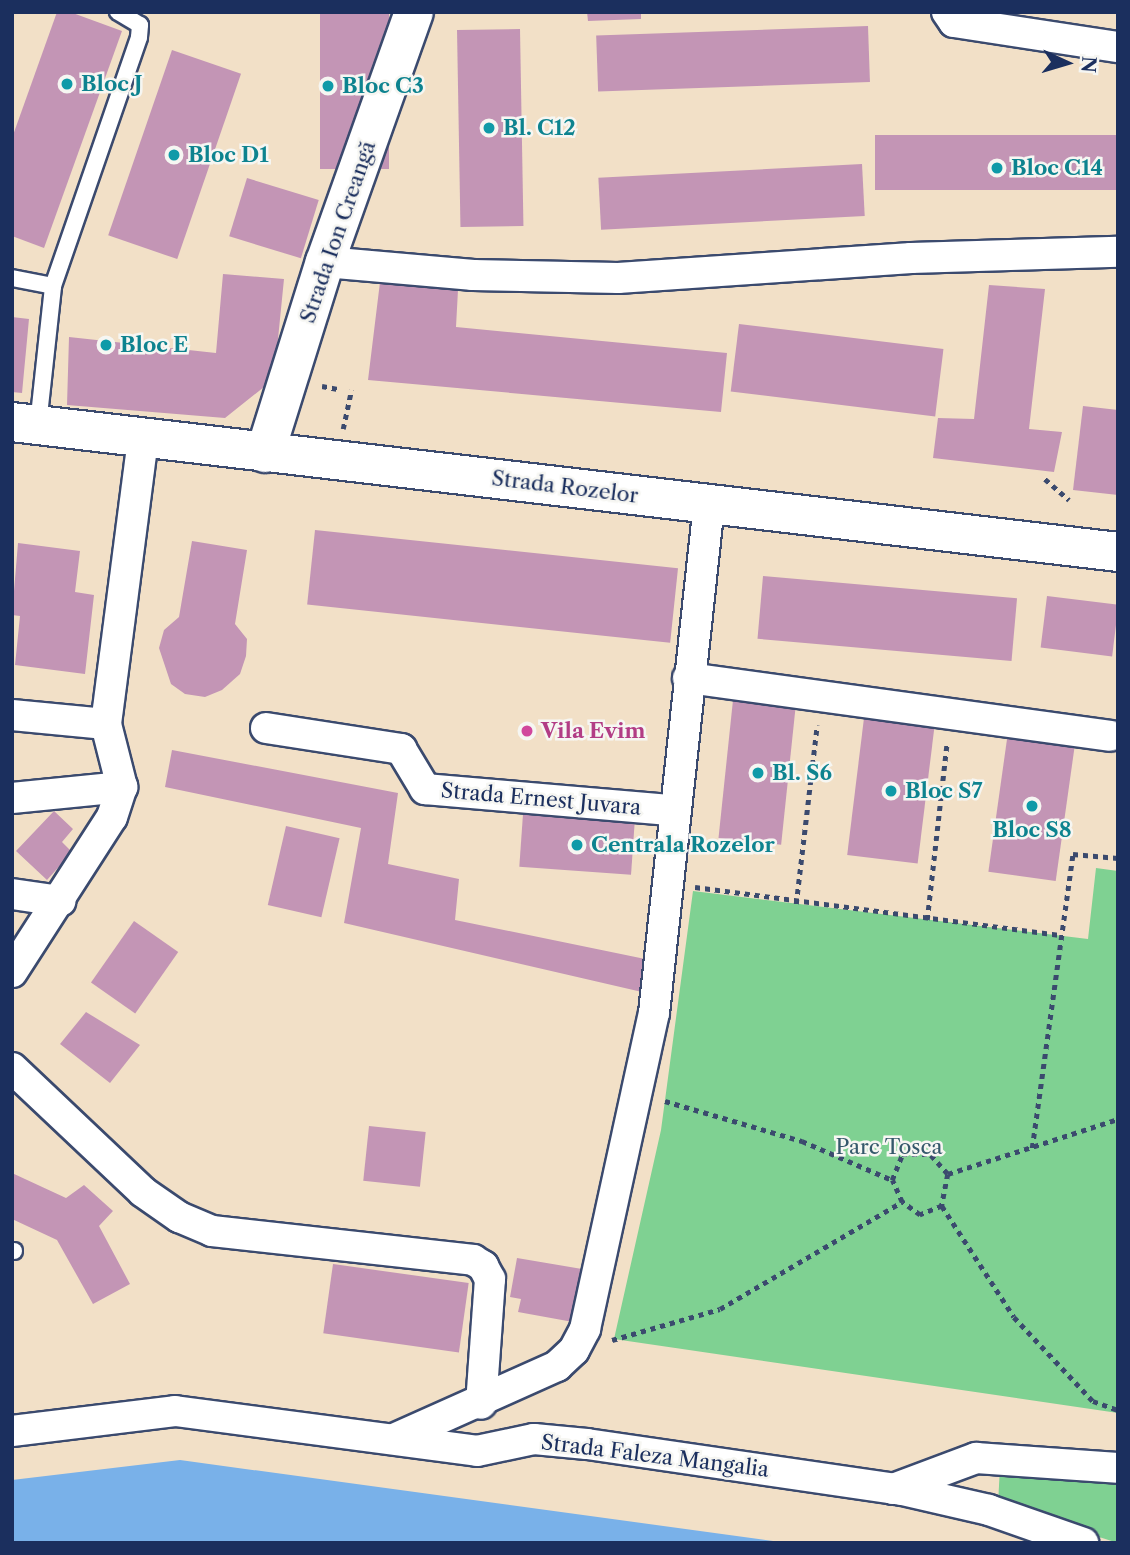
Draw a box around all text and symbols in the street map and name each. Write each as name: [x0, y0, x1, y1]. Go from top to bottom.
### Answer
north arrow: [1032, 28, 1102, 98]
text: N: [1076, 55, 1100, 74]
place label: Bloc J: [81, 71, 143, 97]
place label: Bloc C3: [342, 73, 424, 99]
marker: Bloc J: [59, 76, 75, 92]
marker: Bloc C3: [320, 78, 336, 94]
place label: Bl. C12: [503, 115, 576, 141]
marker: Bl. C12: [481, 120, 497, 136]
street label: Strada Ion Creangă: [295, 138, 381, 326]
place label: Bloc D1: [188, 142, 269, 168]
marker: Bloc D1: [166, 147, 182, 163]
place label: Bloc C14: [1011, 155, 1103, 181]
marker: Bloc C14: [989, 160, 1005, 176]
place label: Bloc E: [120, 332, 188, 358]
marker: Bloc E: [98, 337, 114, 353]
street label: Strada Rozelor: [490, 465, 640, 509]
place label: Vila Evim: [541, 718, 646, 744]
marker: Vila Evim: [519, 723, 535, 739]
place label: Bl. S6: [772, 760, 832, 786]
marker: Bl. S6: [750, 765, 766, 781]
street label: Strada Ernest Juvara: [440, 778, 642, 820]
place label: Bloc S7: [905, 778, 982, 804]
marker: Bloc S7: [883, 783, 899, 799]
marker: Bloc S8: [1024, 798, 1040, 814]
place label: Bloc S8: [992, 817, 1072, 843]
place label: Centrala Rozelor: [591, 832, 775, 858]
marker: Centrala Rozelor: [569, 837, 585, 853]
park label: Parc Tosca: [835, 1134, 943, 1160]
street label: Strada Faleza Mangalia: [539, 1429, 771, 1483]

